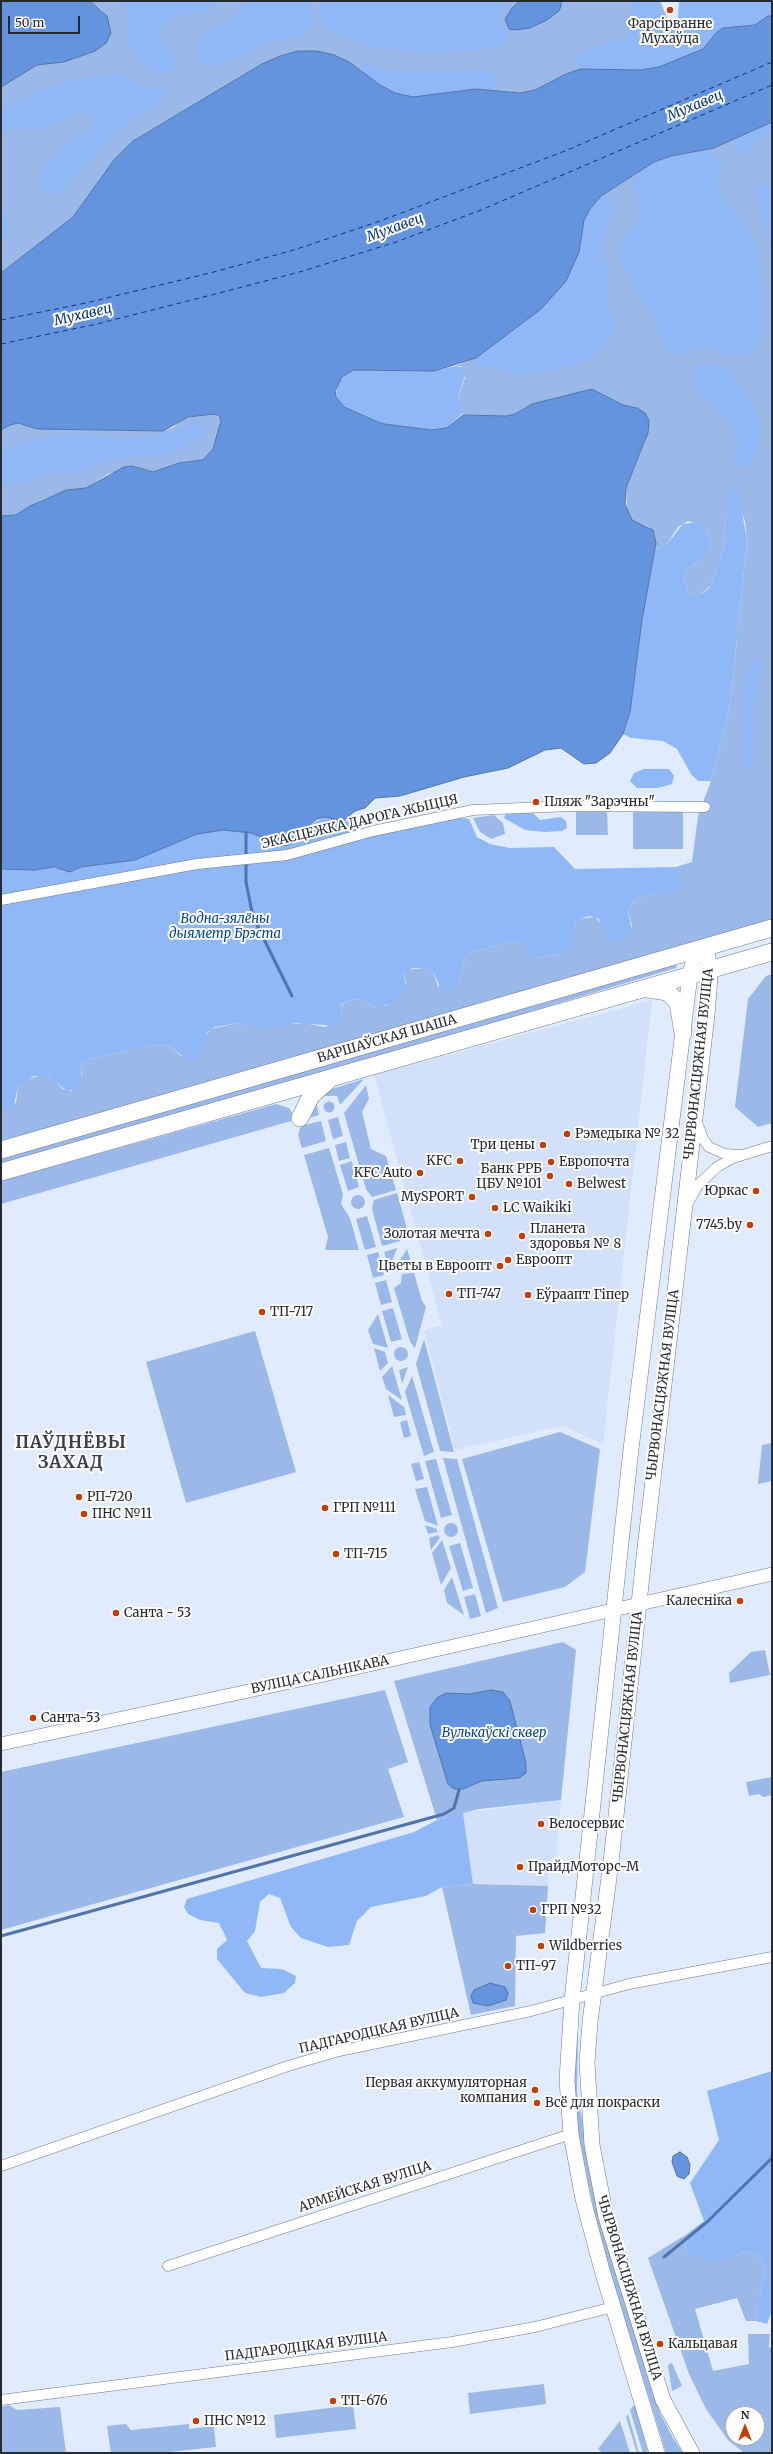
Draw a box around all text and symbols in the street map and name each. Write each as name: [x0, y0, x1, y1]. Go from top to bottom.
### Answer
marker: Фарсірванне Мухаўца: [665, 5, 675, 15]
scale bar: [10, 8, 82, 34]
text: 50 m: [15, 15, 44, 30]
place label: Фарсірванне Мухаўца: [628, 16, 712, 47]
water label: Мухавец: [665, 87, 725, 125]
water label: Мухавец: [365, 210, 425, 246]
water label: Мухавец: [53, 300, 113, 330]
street label: ЭКАСЦЕЖКА ДАРОГА ЖЫЦЦЯ: [260, 792, 460, 852]
place label: Пляж "Зарэчны": [544, 794, 655, 810]
marker: Пляж "Зарэчны": [531, 797, 541, 807]
park label: Водна-зялёны дыяметр Брэста: [169, 911, 281, 942]
street label: ЧЫРВОНАСЦЯЖНАЯ ВУЛІЦА: [681, 967, 717, 1161]
street label: ВАРШАЎСКАЯ ШАША: [316, 1012, 458, 1066]
place label: Рэмедыка № 32: [575, 1126, 679, 1142]
marker: Рэмедыка № 32: [562, 1129, 572, 1139]
place label: Три цены: [470, 1137, 535, 1153]
marker: Три цены: [538, 1140, 548, 1150]
place label: KFC: [426, 1153, 452, 1169]
place label: Европочта: [559, 1154, 630, 1170]
marker: KFC: [455, 1156, 465, 1166]
marker: Европочта: [546, 1157, 556, 1167]
place label: Банк РРБ ЦБУ №101: [476, 1161, 542, 1192]
place label: KFC Auto: [354, 1165, 412, 1181]
marker: KFC Auto: [415, 1168, 425, 1178]
marker: Банк РРБ ЦБУ №101: [545, 1171, 555, 1181]
place label: Belwest: [577, 1176, 626, 1192]
marker: Belwest: [564, 1179, 574, 1189]
place label: Юркас: [704, 1183, 748, 1199]
marker: Юркас: [751, 1186, 761, 1196]
place label: MySPORT: [401, 1189, 464, 1205]
marker: MySPORT: [467, 1192, 477, 1202]
place label: LC Waikiki: [503, 1200, 571, 1216]
marker: LC Waikiki: [490, 1203, 500, 1213]
place label: 7745.by: [696, 1217, 742, 1233]
marker: 7745.by: [745, 1220, 755, 1230]
place label: Планета здоровья № 8: [530, 1221, 621, 1252]
place label: Золотая мечта: [384, 1226, 480, 1242]
marker: Золотая мечта: [483, 1229, 493, 1239]
marker: Планета здоровья № 8: [517, 1231, 527, 1241]
place label: Евроопт: [516, 1252, 572, 1268]
marker: Евроопт: [503, 1255, 513, 1265]
place label: Цветы в Евроопт: [378, 1258, 492, 1274]
marker: Цветы в Евроопт: [495, 1261, 505, 1271]
place label: ТП-747: [457, 1286, 501, 1302]
place label: Еўраапт Гіпер: [536, 1287, 629, 1303]
marker: ТП-747: [444, 1289, 454, 1299]
street label: ЧЫРВОНАСЦЯЖНАЯ ВУЛІЦА: [644, 1289, 682, 1481]
marker: Еўраапт Гіпер: [523, 1290, 533, 1300]
place label: ТП-717: [270, 1304, 313, 1320]
marker: ТП-717: [257, 1307, 267, 1317]
district label: ПАЎДНЁВЫ ЗАХАД: [15, 1433, 127, 1473]
place label: РП-720: [87, 1489, 133, 1505]
marker: РП-720: [74, 1492, 84, 1502]
place label: ГРП №111: [333, 1500, 396, 1516]
marker: ГРП №111: [320, 1503, 330, 1513]
place label: ПНС №11: [92, 1506, 152, 1522]
marker: ПНС №11: [79, 1509, 89, 1519]
place label: ТП-715: [344, 1546, 388, 1562]
marker: ТП-715: [331, 1549, 341, 1559]
place label: Калесніка: [666, 1593, 732, 1609]
marker: Калесніка: [735, 1596, 745, 1606]
place label: Санта - 53: [124, 1605, 191, 1621]
marker: Санта - 53: [111, 1608, 121, 1618]
street label: ЧЫРВОНАСЦЯЖНАЯ ВУЛІЦА: [610, 1610, 646, 1804]
street label: ВУЛІЦА САЛЬНІКАВА: [250, 1653, 390, 1697]
place label: Санта-53: [41, 1710, 100, 1726]
marker: Санта-53: [28, 1713, 38, 1723]
park label: Вулькаўскі сквер: [442, 1725, 546, 1741]
place label: Велосервис: [549, 1816, 625, 1832]
marker: Велосервис: [536, 1819, 546, 1829]
place label: ПрайдМоторс-М: [528, 1859, 639, 1875]
marker: ПрайдМоторс-М: [515, 1862, 525, 1872]
place label: ГРП №32: [541, 1902, 602, 1918]
marker: ГРП №32: [528, 1905, 538, 1915]
place label: Wildberries: [549, 1938, 622, 1954]
marker: Wildberries: [536, 1941, 546, 1951]
place label: ТП-97: [516, 1958, 556, 1974]
marker: ТП-97: [503, 1961, 513, 1971]
street label: ПАДГАРОДЦКАЯ ВУЛІЦА: [298, 2005, 460, 2057]
place label: Первая аккумуляторная компания: [365, 2075, 527, 2106]
marker: Первая аккумуляторная компания: [530, 2085, 540, 2095]
place label: Всё для покраски: [545, 2095, 660, 2111]
marker: Всё для покраски: [532, 2098, 542, 2108]
street label: АРМЕЙСКАЯ ВУЛІЦА: [297, 2158, 433, 2216]
street label: ЧЫРВОНАСЦЯЖНАЯ ВУЛІЦА: [593, 2194, 665, 2382]
street label: ПАДГАРОДЦКАЯ ВУЛІЦА: [224, 2329, 388, 2365]
place label: Кальцавая: [668, 2336, 738, 2352]
marker: Кальцавая: [655, 2339, 665, 2349]
place label: ТП-676: [341, 2393, 388, 2409]
marker: ТП-676: [328, 2396, 338, 2406]
north arrow: [725, 2406, 765, 2446]
text: N: [741, 2408, 749, 2422]
place label: ПНС №12: [204, 2413, 266, 2429]
marker: ПНС №12: [191, 2416, 201, 2426]

